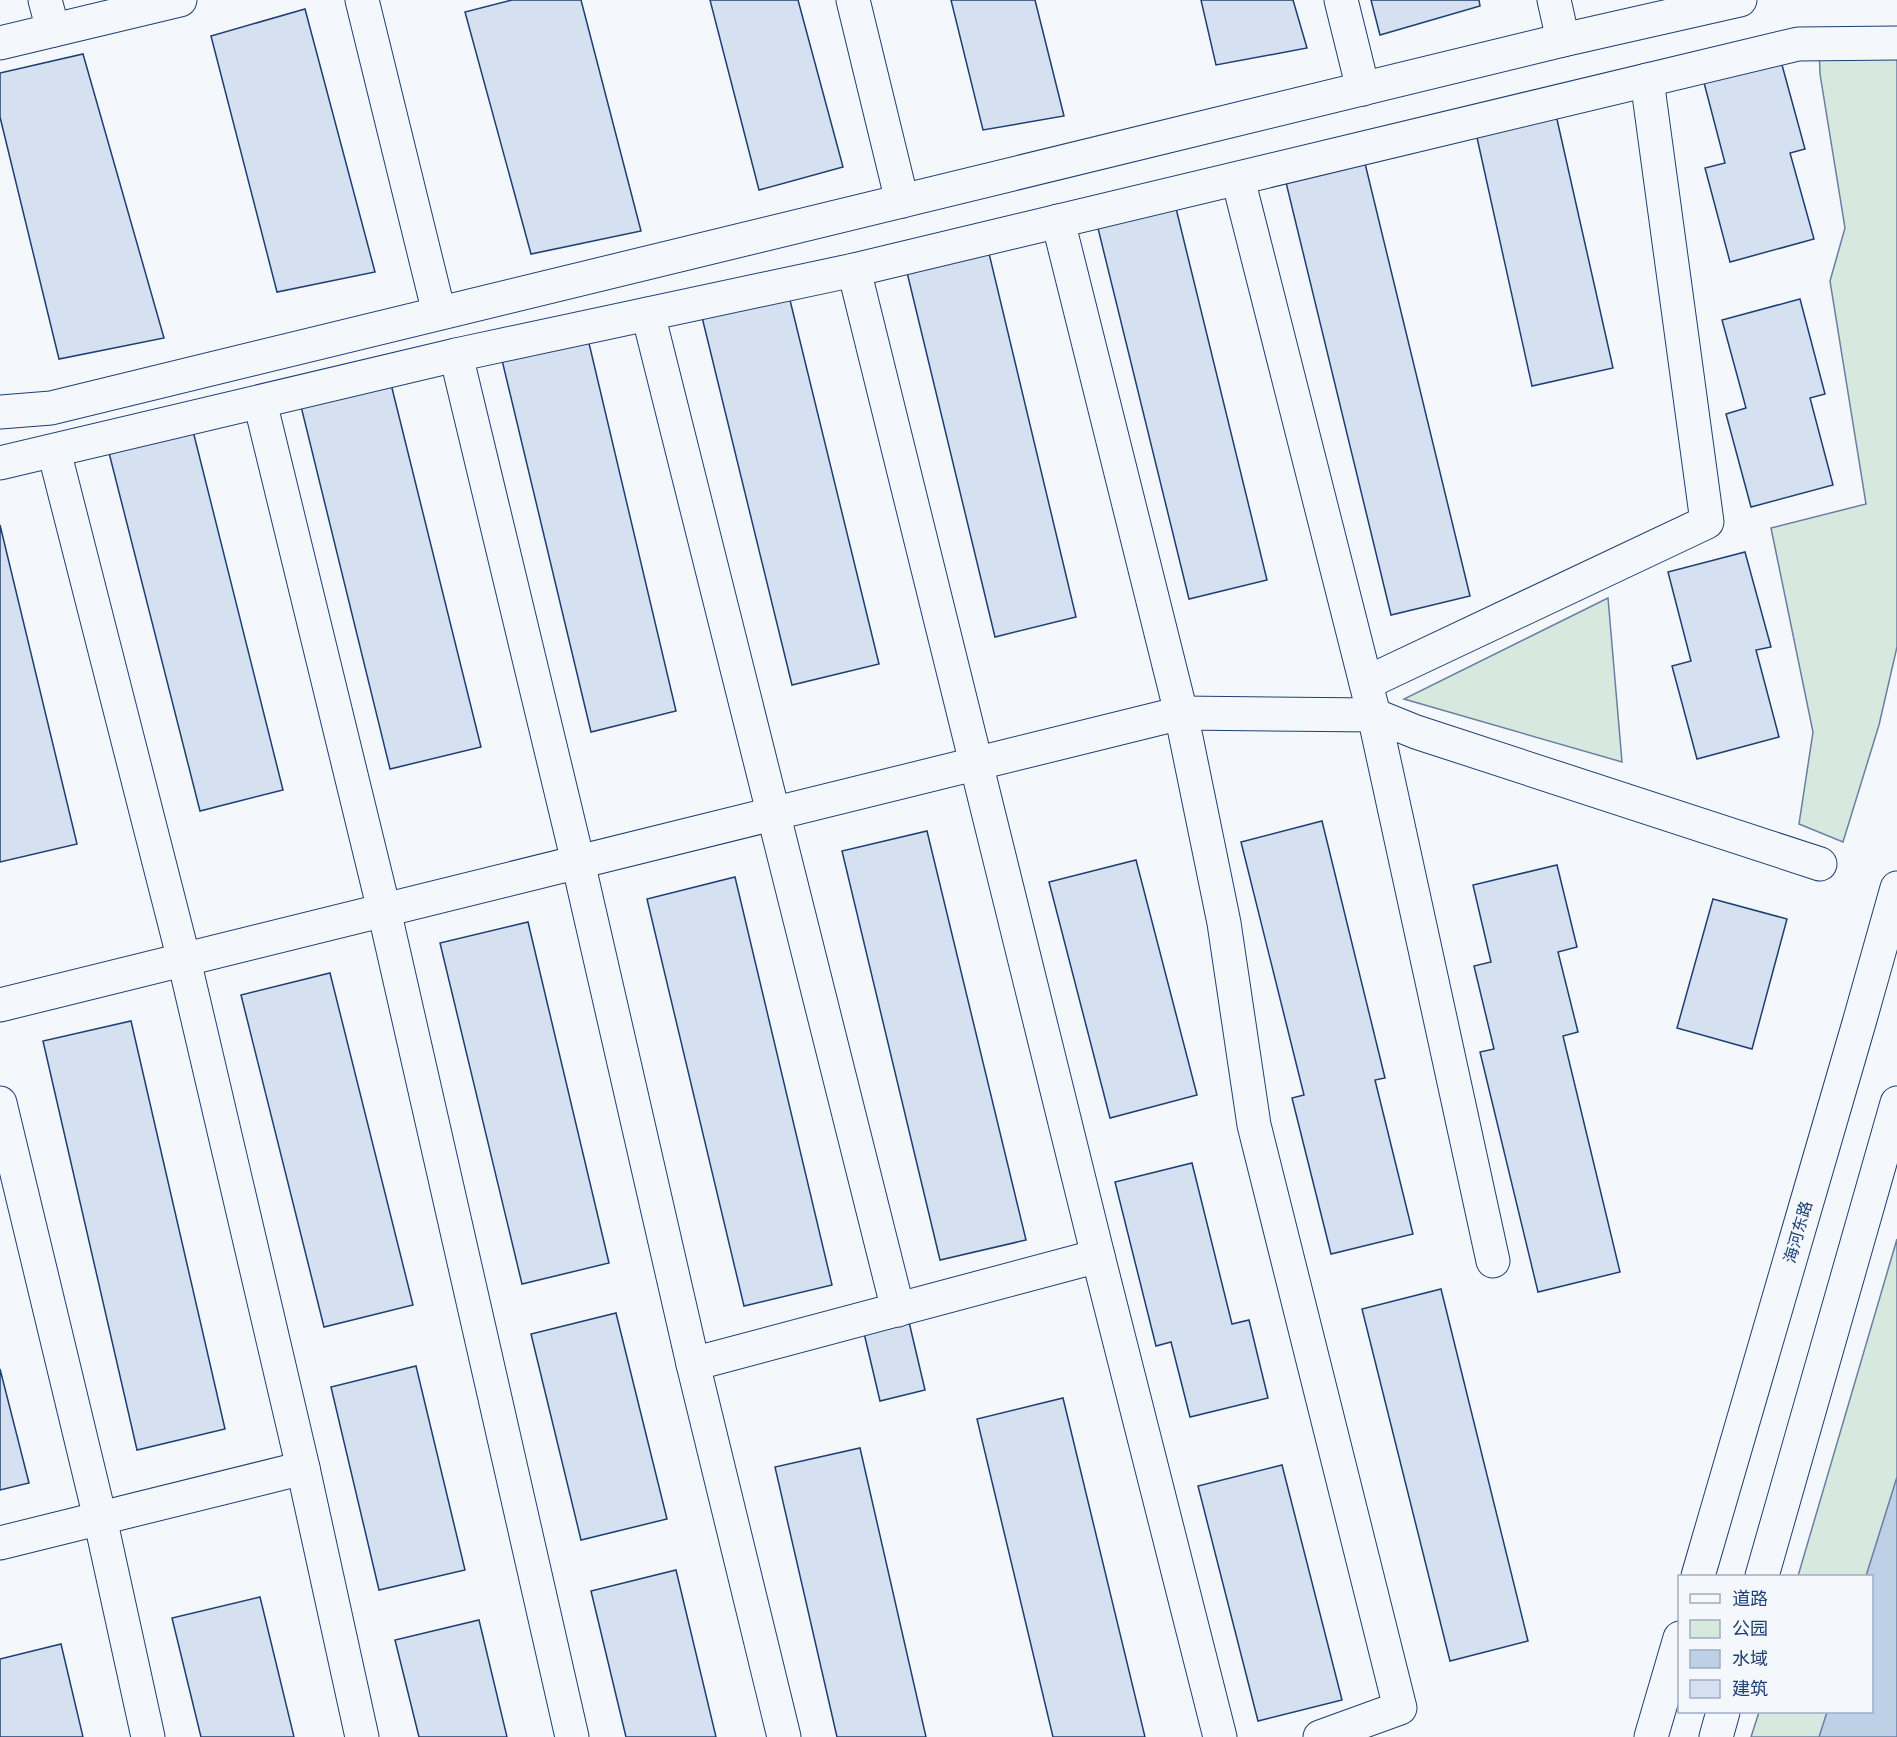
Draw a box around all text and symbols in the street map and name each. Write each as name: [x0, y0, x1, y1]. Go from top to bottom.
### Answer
street label: 海河东路: [1780, 1199, 1816, 1265]
legend: [1678, 1575, 1873, 1713]
text: 道路: [1732, 1588, 1768, 1610]
text: 公园: [1732, 1618, 1768, 1640]
text: 水域: [1732, 1648, 1768, 1670]
text: 建筑: [1732, 1678, 1768, 1700]

